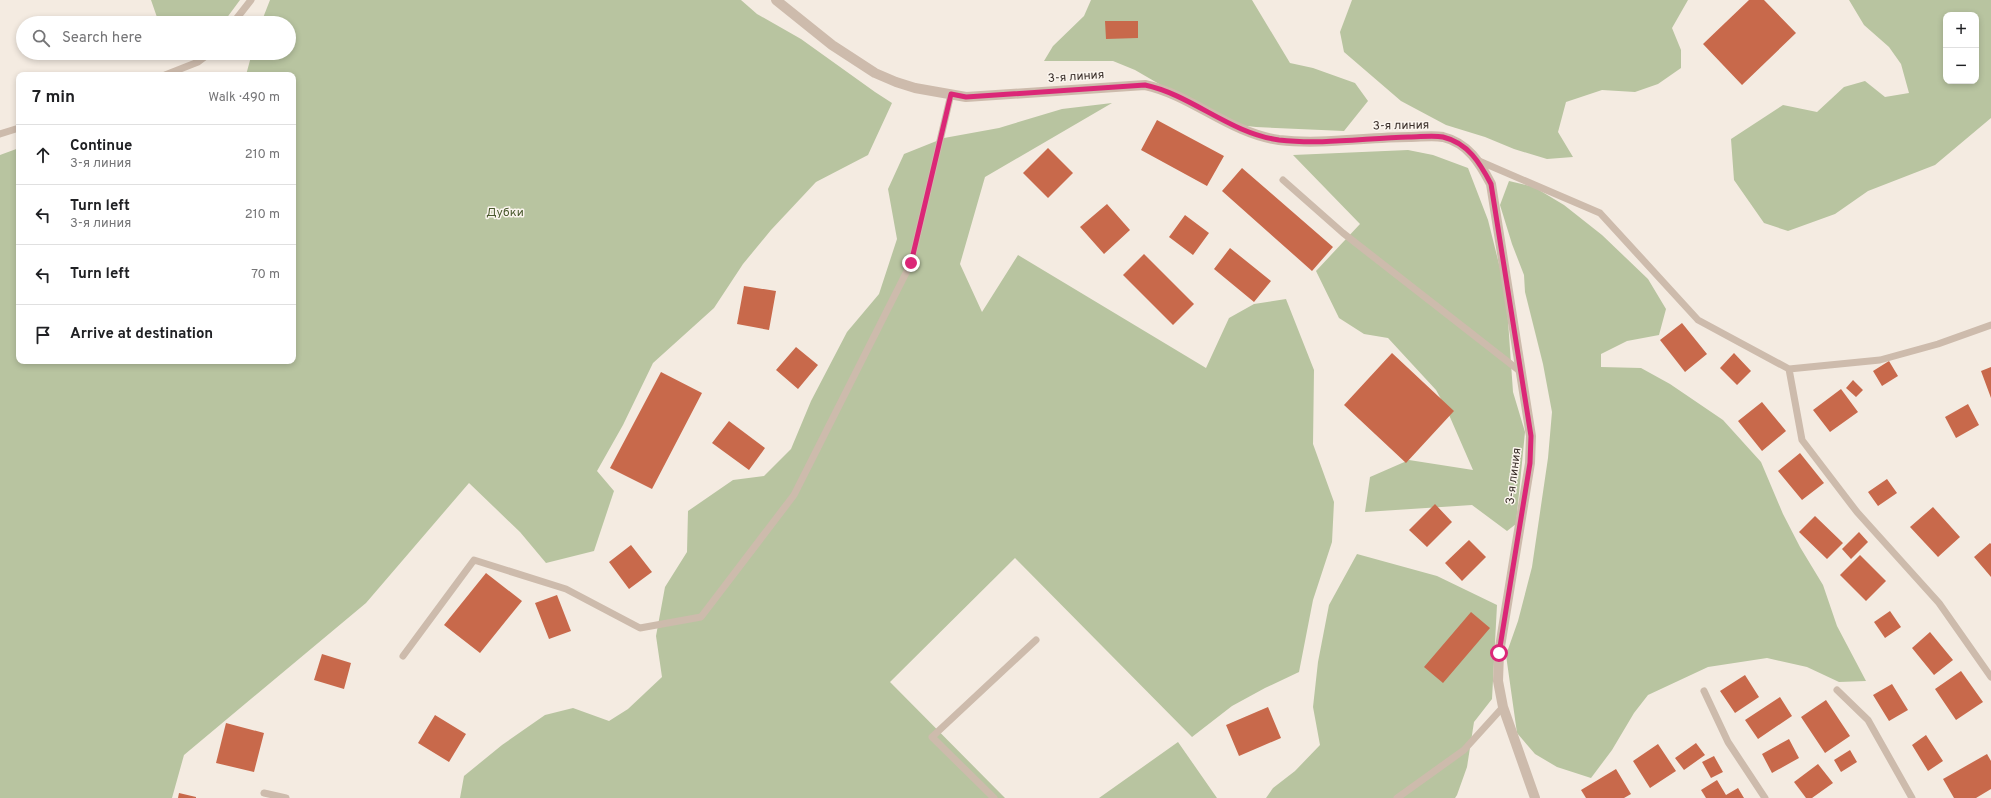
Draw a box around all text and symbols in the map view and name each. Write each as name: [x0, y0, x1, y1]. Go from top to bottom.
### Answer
map controls: [1943, 12, 1979, 84]
button: +: [1943, 12, 1979, 48]
search box: [16, 16, 296, 60]
icon: search: [30, 27, 52, 49]
text: Search here: [62, 29, 142, 48]
button: −: [1943, 48, 1979, 84]
street label: 3-я линия: [1047, 67, 1105, 87]
text: 7 min: [32, 87, 75, 109]
text: Walk · 490 m: [208, 90, 280, 106]
street label: 3-я линия: [1373, 118, 1430, 134]
text: Continue: [70, 137, 132, 156]
icon: ahead: [32, 144, 54, 166]
text: 210 m: [245, 147, 280, 163]
text: 3-я линия: [70, 156, 131, 172]
text: Turn left: [70, 197, 130, 216]
icon: left: [32, 204, 54, 226]
park label: Дубки: [486, 205, 524, 221]
text: 210 m: [245, 207, 280, 223]
text: 3-я линия: [70, 216, 131, 232]
route end: [902, 254, 920, 272]
icon: left: [32, 264, 54, 286]
text: Turn left: [70, 265, 130, 284]
text: 70 m: [251, 267, 280, 283]
icon: arrive: [32, 324, 54, 346]
text: Arrive at destination: [70, 325, 213, 344]
street label: 3-я линия: [1503, 447, 1525, 505]
route start: [1490, 644, 1508, 662]

